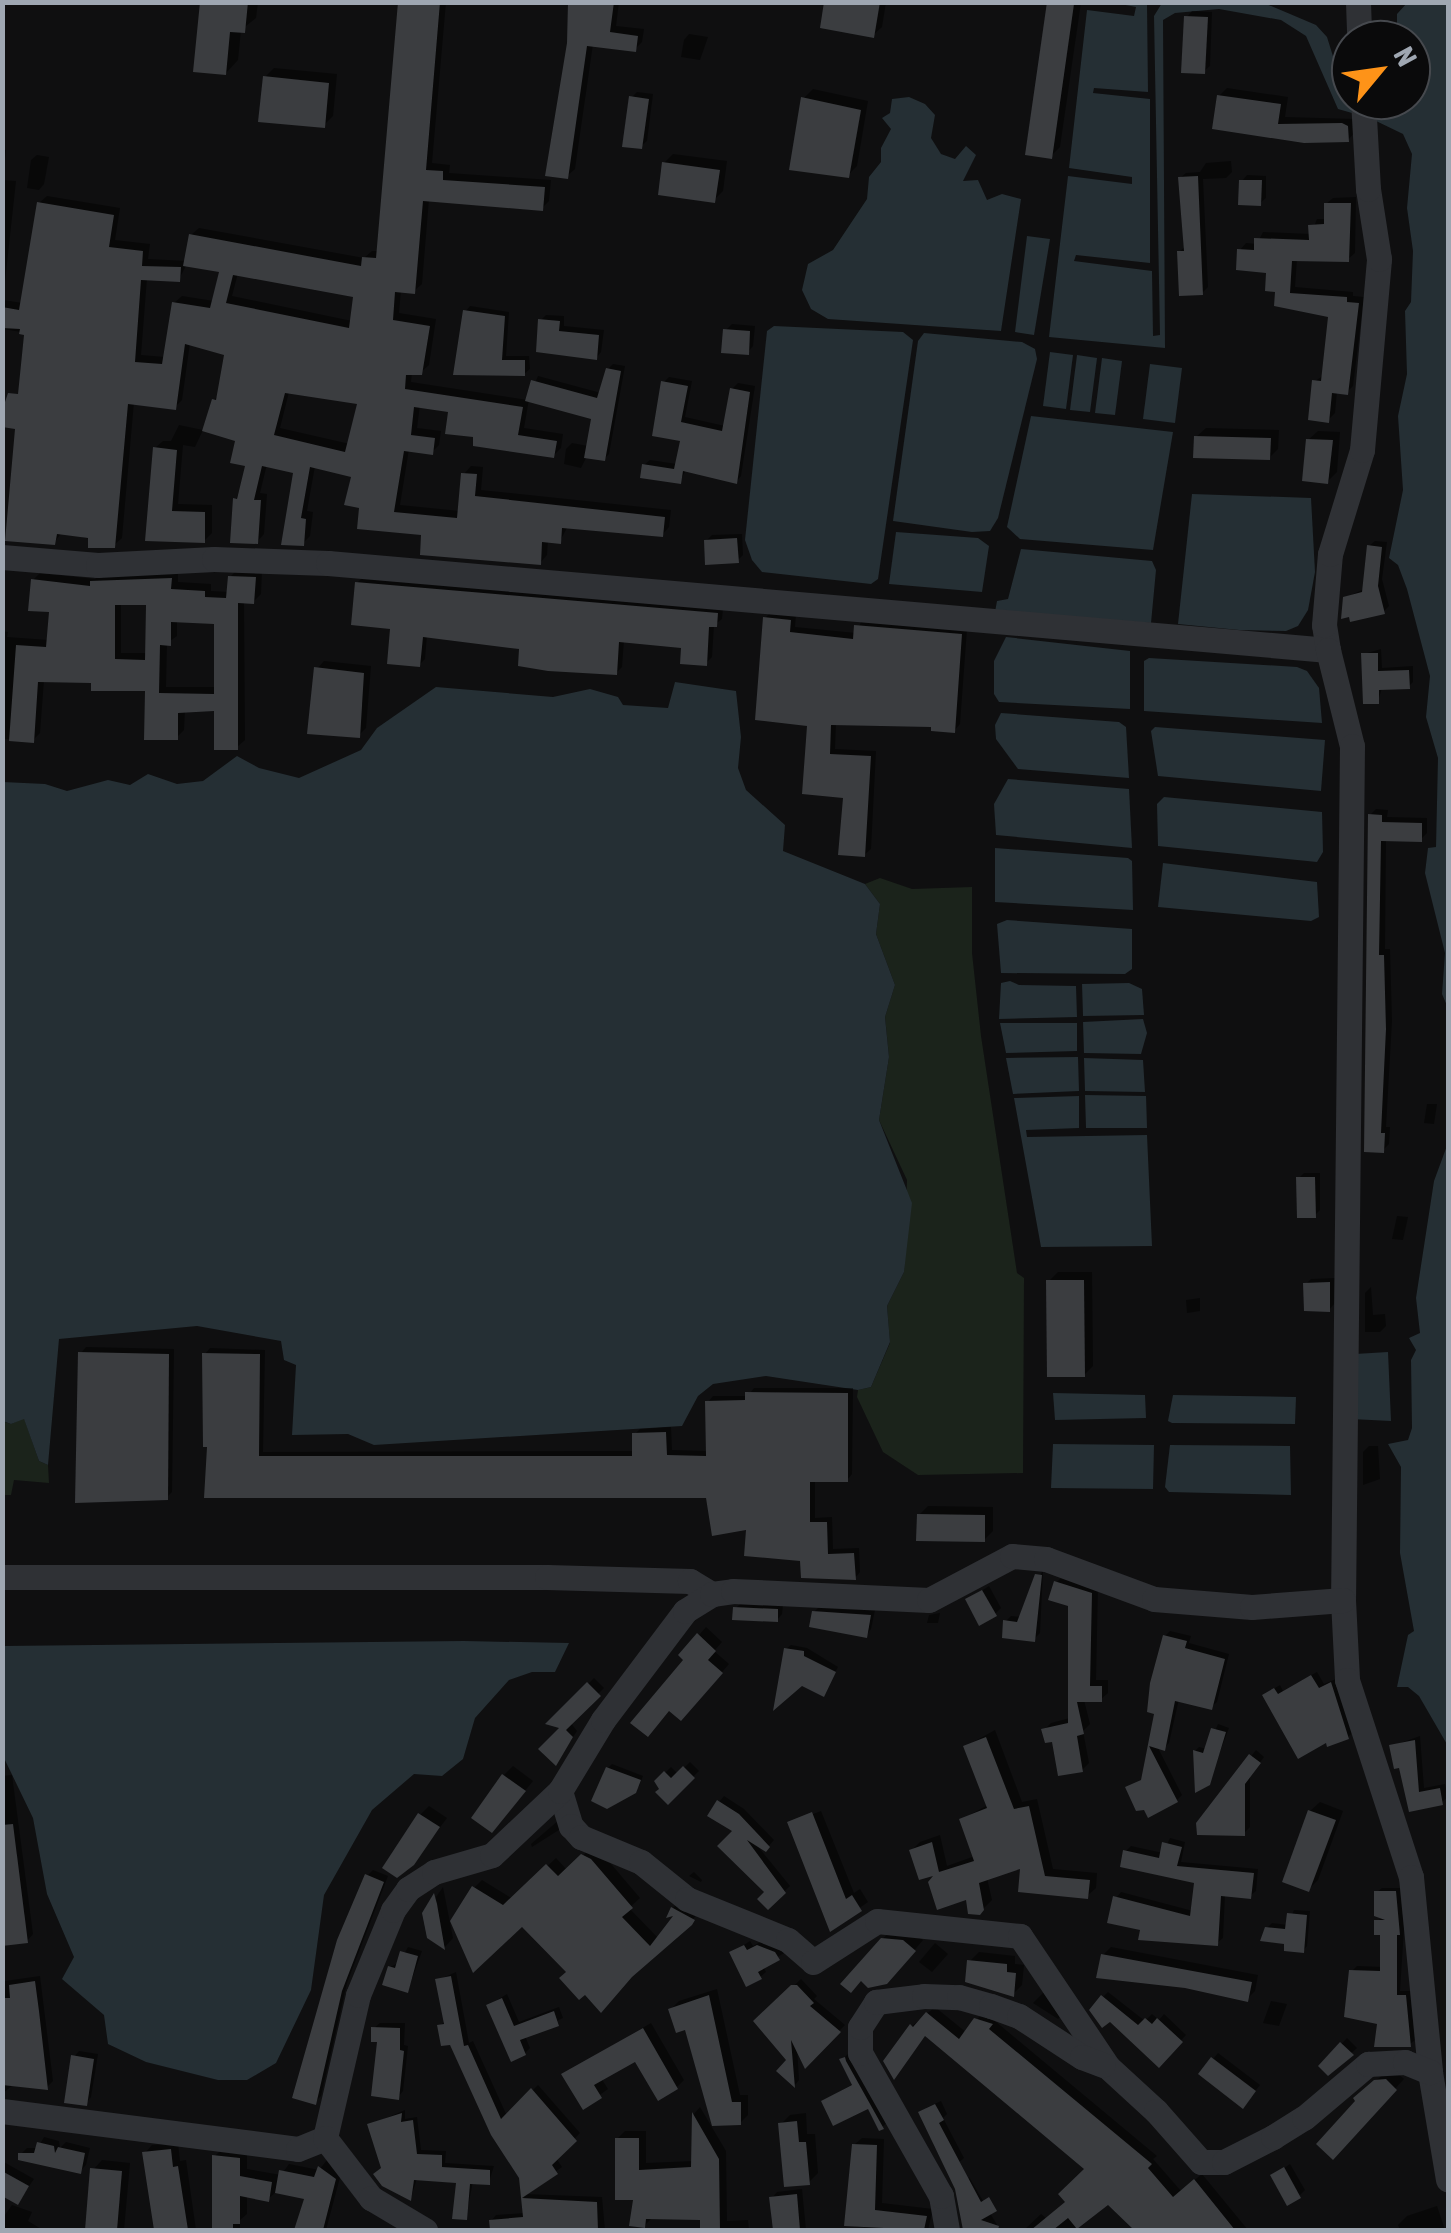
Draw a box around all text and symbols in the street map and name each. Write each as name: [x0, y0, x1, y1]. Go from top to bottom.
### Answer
north arrow: [1331, 20, 1431, 120]
text: N: [1387, 41, 1423, 71]

